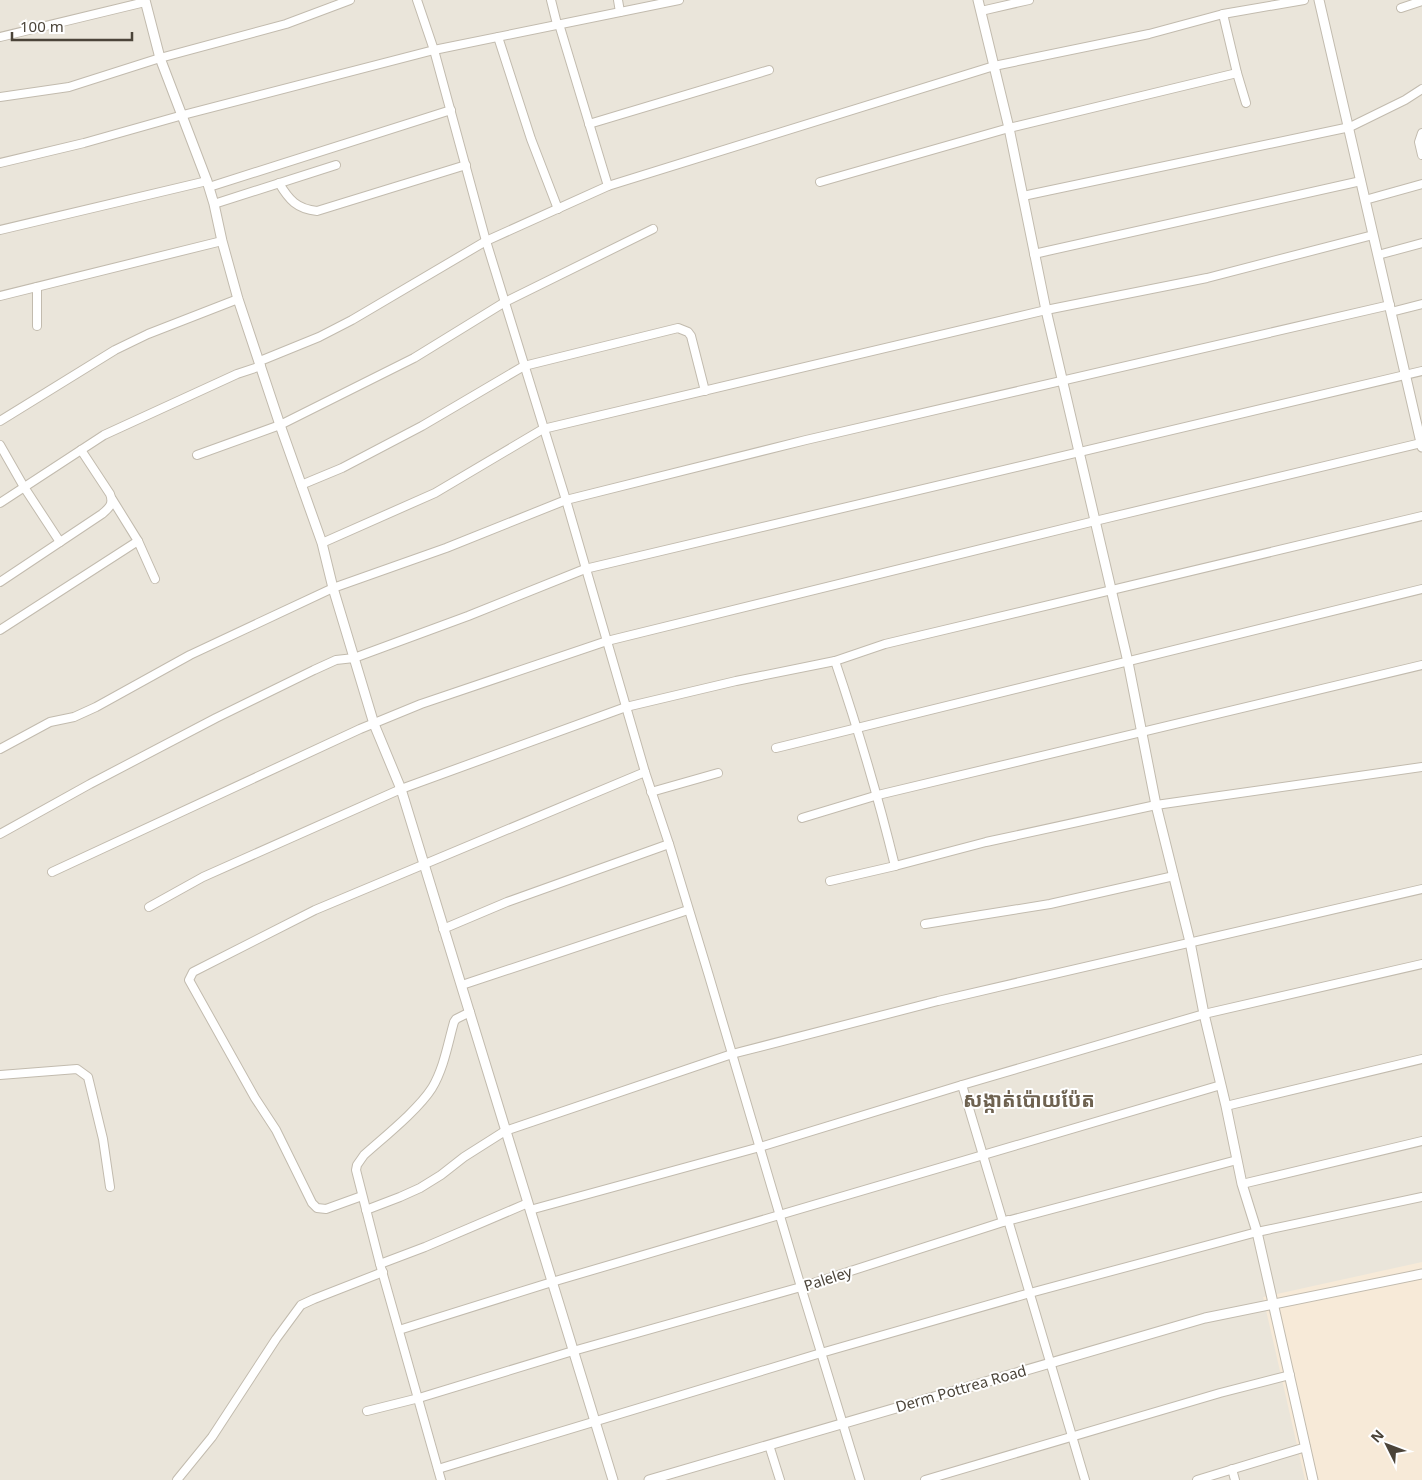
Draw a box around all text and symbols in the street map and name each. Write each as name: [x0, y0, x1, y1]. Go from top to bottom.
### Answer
scale bar: [12, 10, 132, 42]
text: 100 m: [20, 16, 64, 36]
district label: សង្កាត់ប៉ោយប៉ែត: [963, 1086, 1095, 1113]
street label: Paleley: [801, 1261, 855, 1295]
street label: Derm Pottrea Road: [893, 1360, 1028, 1416]
north arrow: [1362, 1420, 1412, 1470]
text: N: [1366, 1425, 1388, 1447]

